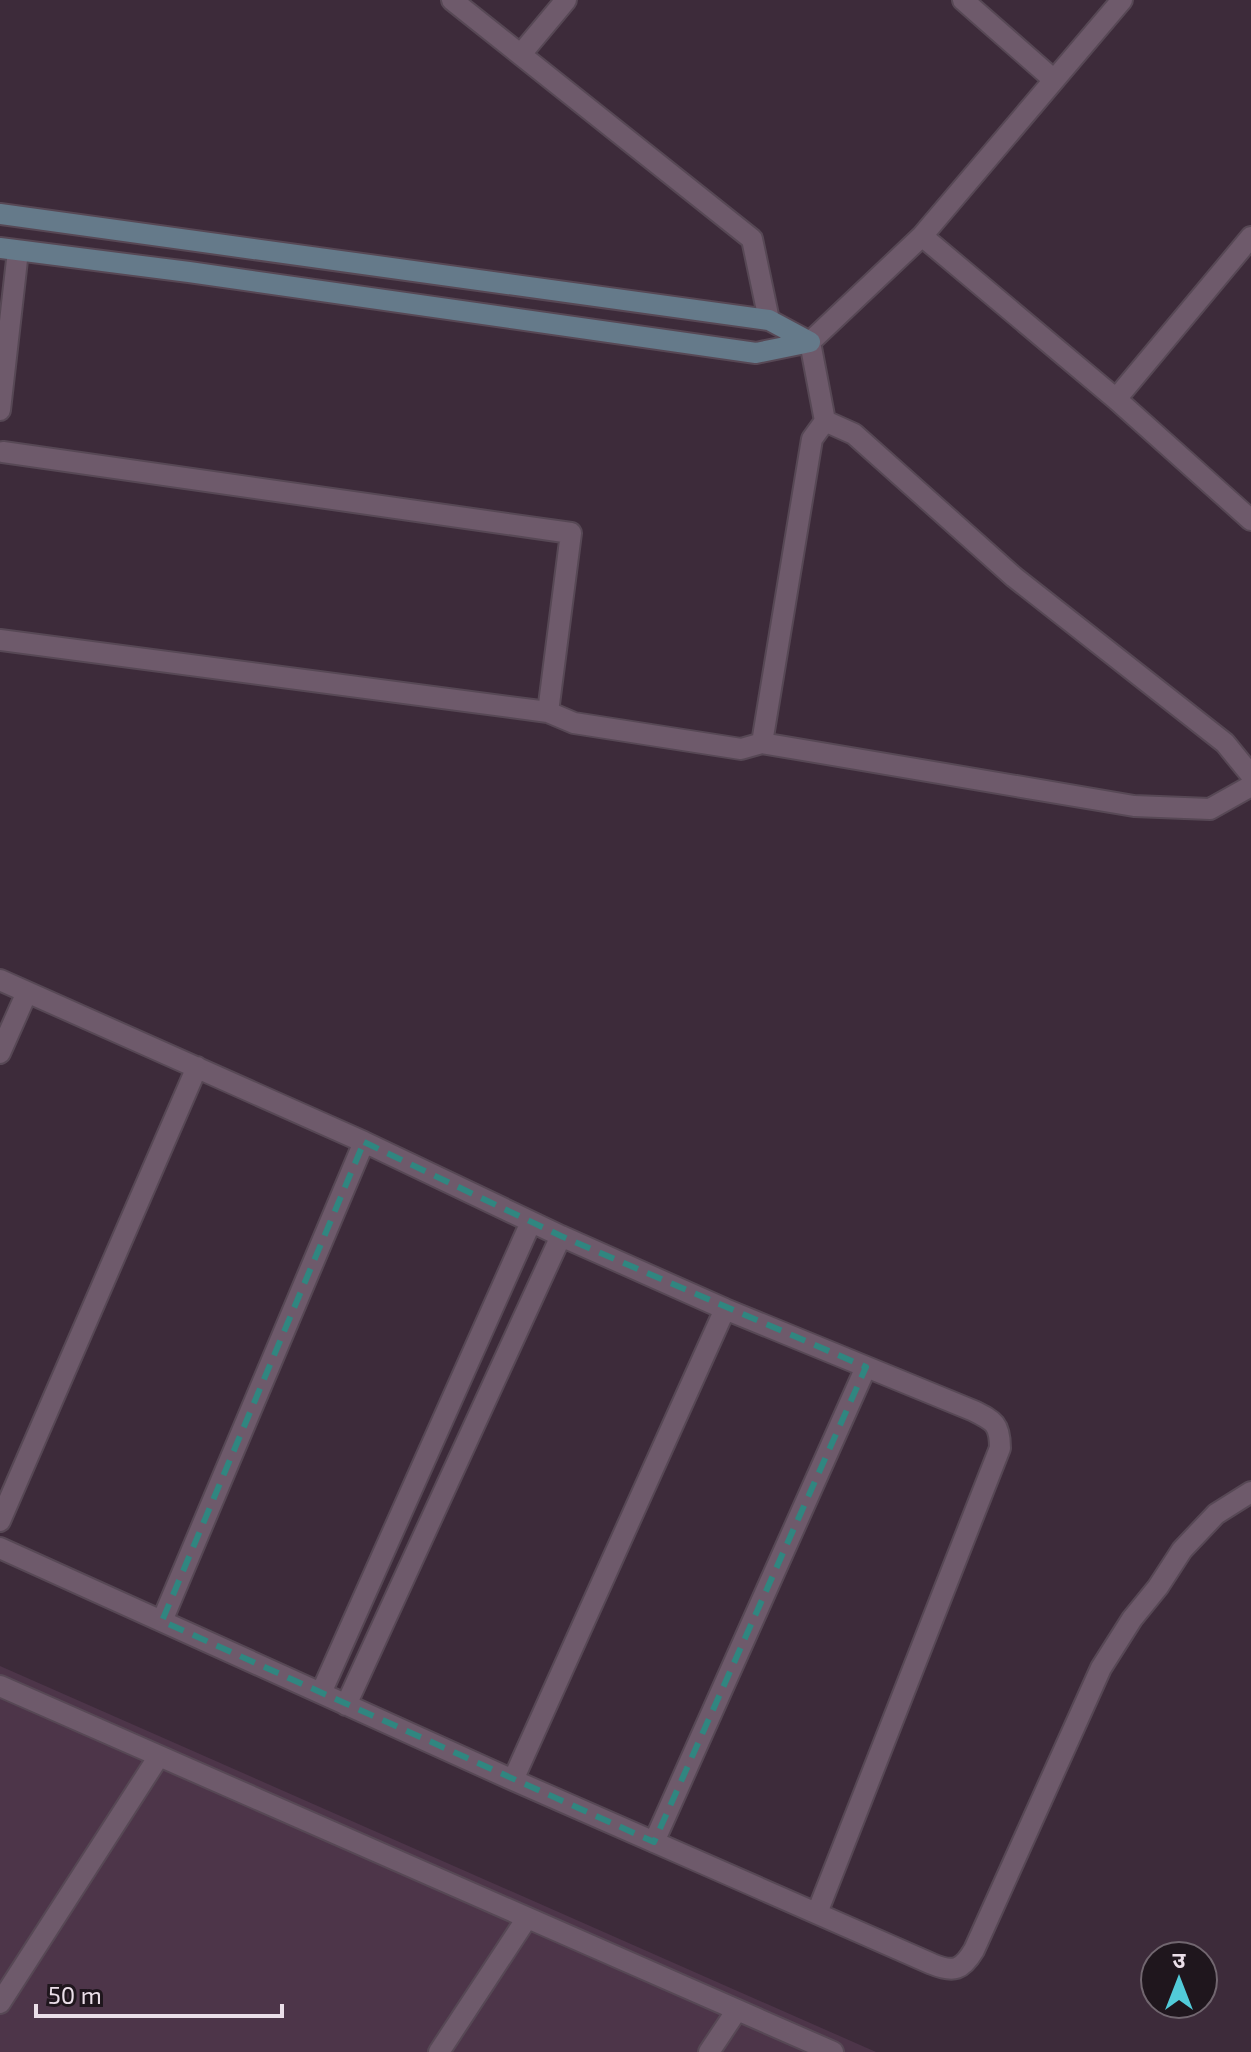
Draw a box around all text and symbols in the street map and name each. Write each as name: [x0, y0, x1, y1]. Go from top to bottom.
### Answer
north arrow: [1139, 1940, 1219, 2020]
text: उ: [1173, 1946, 1187, 1972]
scale bar: [36, 1968, 282, 2018]
text: 50 m: [48, 1980, 102, 2009]

